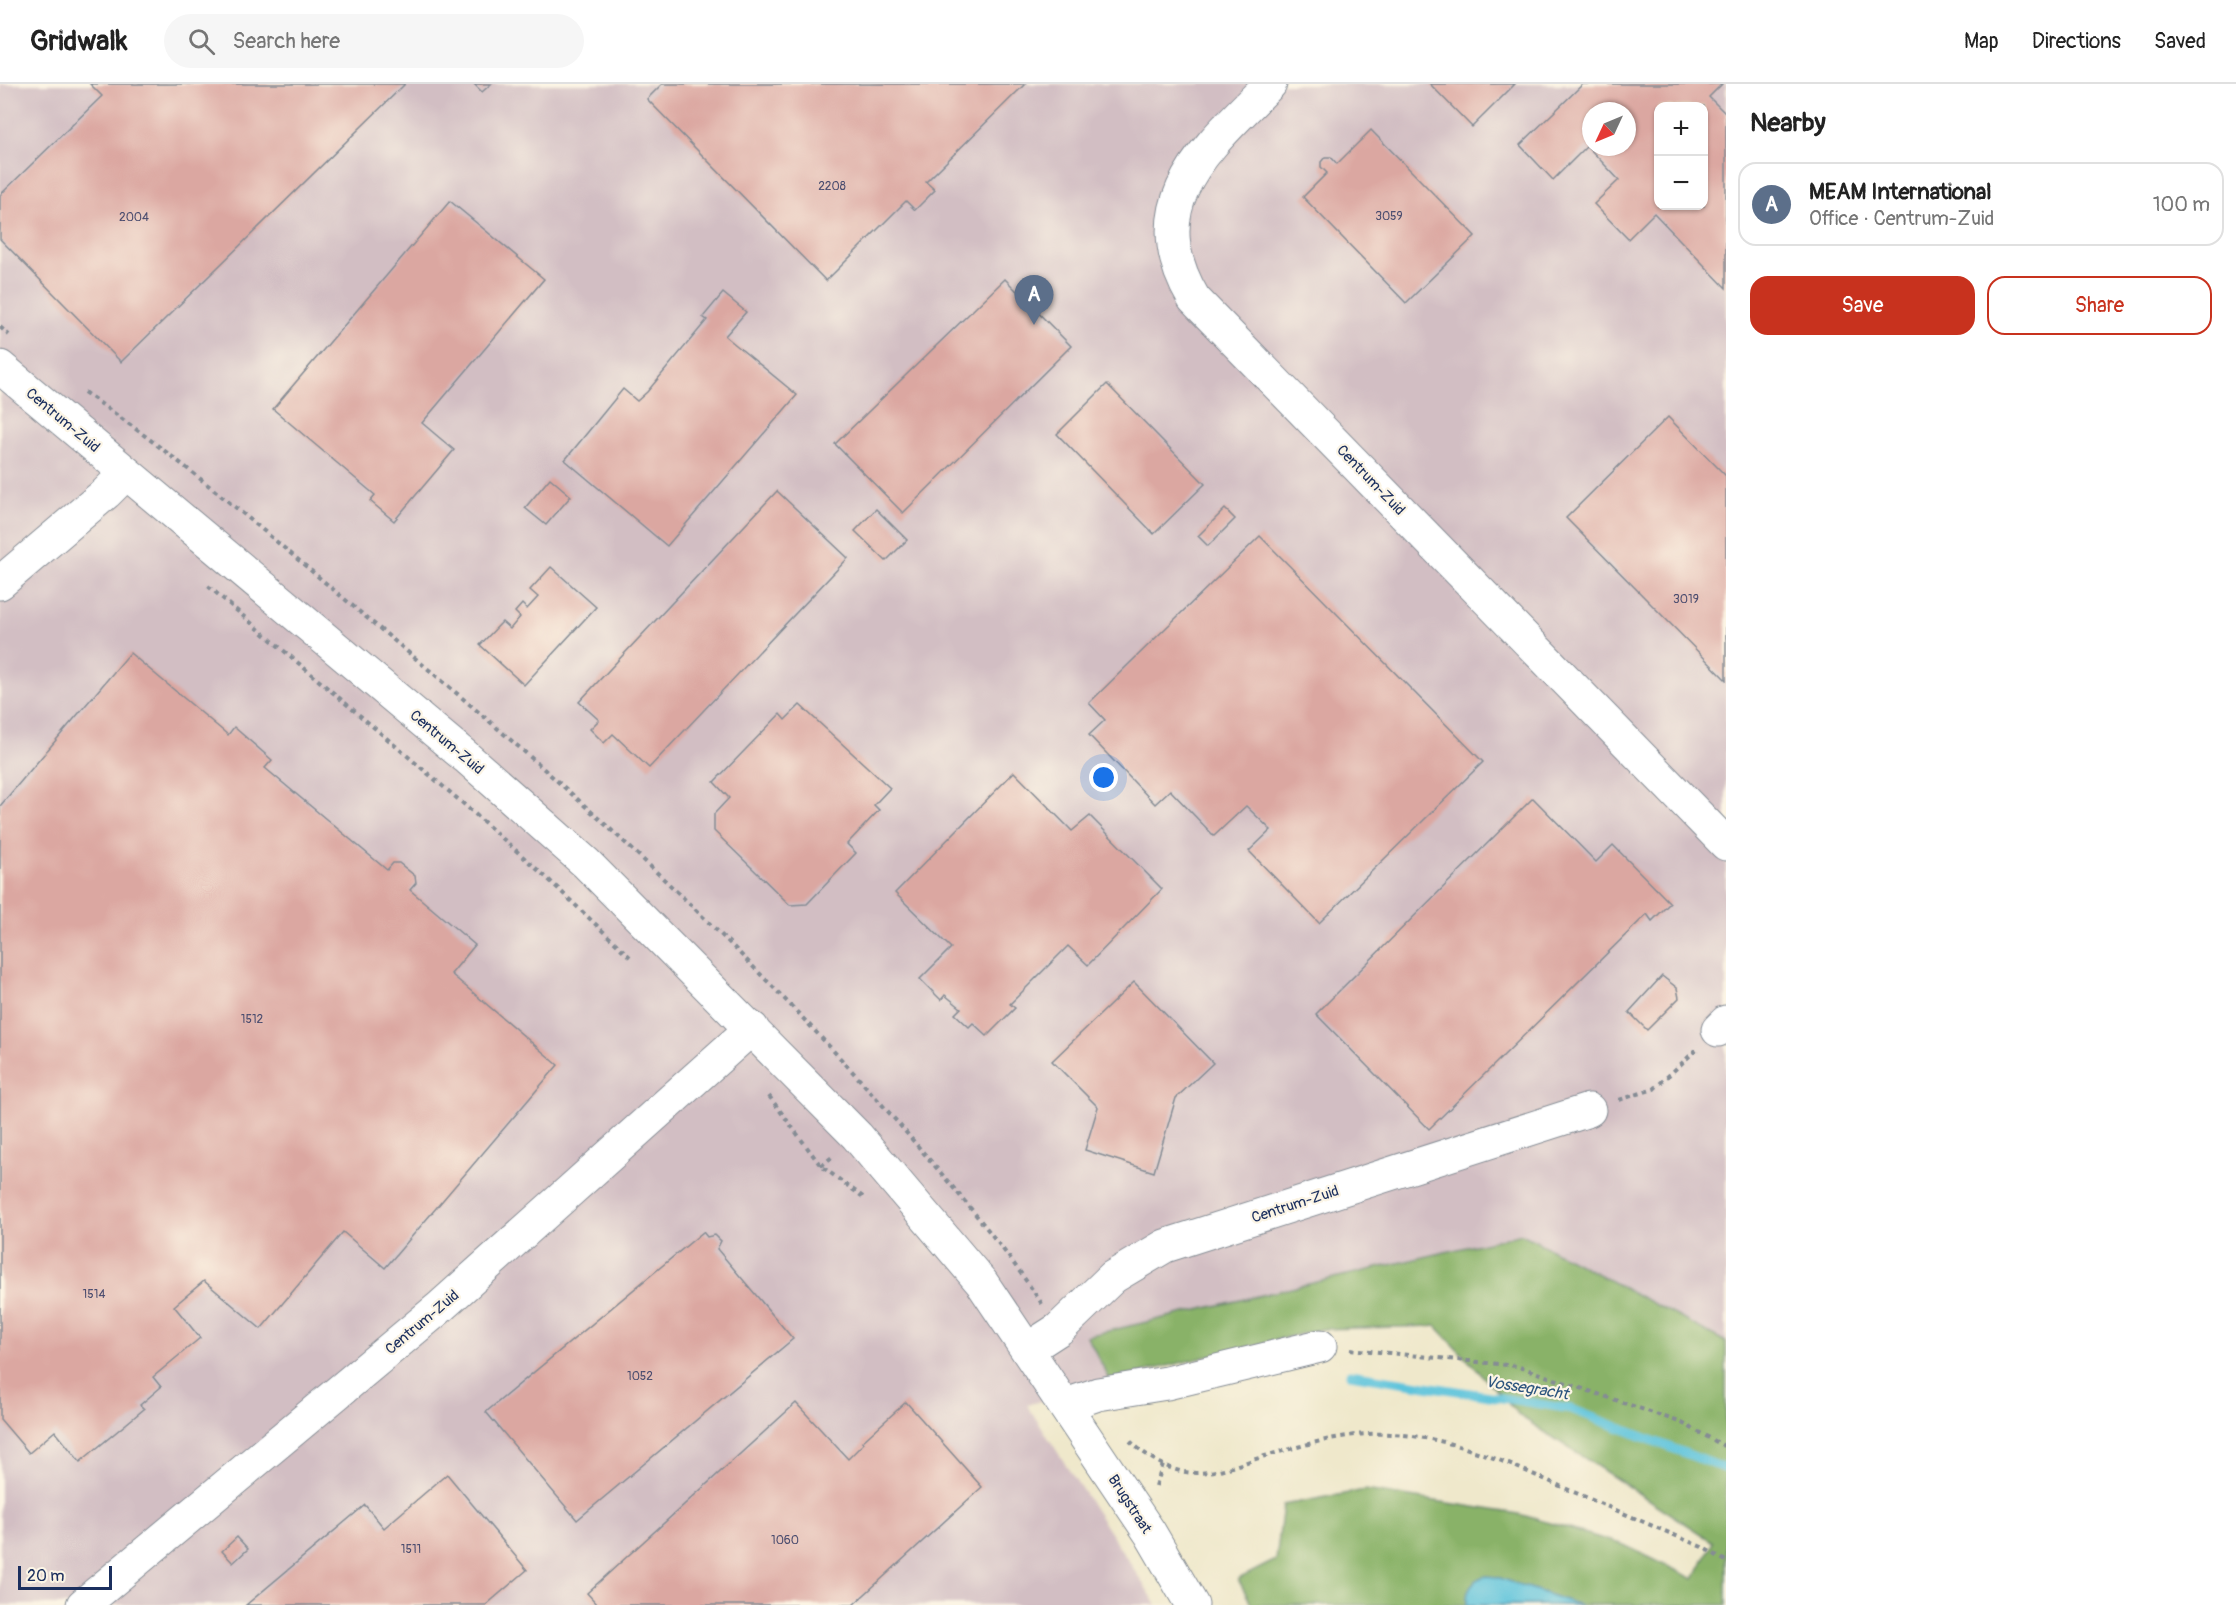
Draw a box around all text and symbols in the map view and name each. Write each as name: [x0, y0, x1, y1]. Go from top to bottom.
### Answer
search box: [164, 14, 584, 68]
text: Gridwalk: [30, 24, 128, 59]
icon: search: [185, 25, 218, 58]
text: Search here: [233, 27, 340, 55]
text: Map: [1964, 28, 1999, 55]
text: Directions: [2032, 28, 2121, 55]
text: Saved: [2154, 28, 2206, 55]
north arrow: [1582, 102, 1636, 156]
map controls: [1654, 102, 1708, 210]
button: +: [1654, 102, 1708, 156]
text: Nearby: [1750, 107, 1826, 139]
button: −: [1654, 156, 1708, 210]
text: MEAM International: [1809, 178, 1992, 206]
house number: 2208: [818, 179, 846, 194]
text: A: [1765, 192, 1778, 217]
text: 100 m: [2153, 192, 2210, 217]
text: Office · Centrum-Zuid: [1809, 206, 1994, 231]
house number: 3059: [1375, 209, 1403, 224]
house number: 2004: [119, 210, 149, 225]
pin: A: [1014, 276, 1054, 325]
button: Save: [1750, 276, 1975, 335]
button: Share: [1987, 276, 2212, 335]
street label: Centrum-Zuid: [22, 384, 104, 457]
street label: Centrum-Zuid: [1332, 441, 1409, 520]
house number: 3019: [1673, 592, 1699, 607]
street label: Centrum-Zuid: [406, 706, 488, 779]
your location: [1089, 763, 1118, 792]
house number: 1512: [241, 1012, 264, 1027]
street label: Centrum-Zuid: [1249, 1181, 1341, 1228]
street label: Centrum-Zuid: [381, 1286, 463, 1359]
house number: 1514: [83, 1287, 105, 1302]
house number: 1052: [627, 1369, 653, 1384]
water label: Vossegracht: [1484, 1372, 1571, 1405]
street label: Brugstraat: [1103, 1471, 1156, 1538]
house number: 1060: [771, 1533, 799, 1548]
house number: 1511: [401, 1542, 421, 1557]
scale bar: [18, 1563, 112, 1590]
text: 20 m: [27, 1566, 65, 1586]

